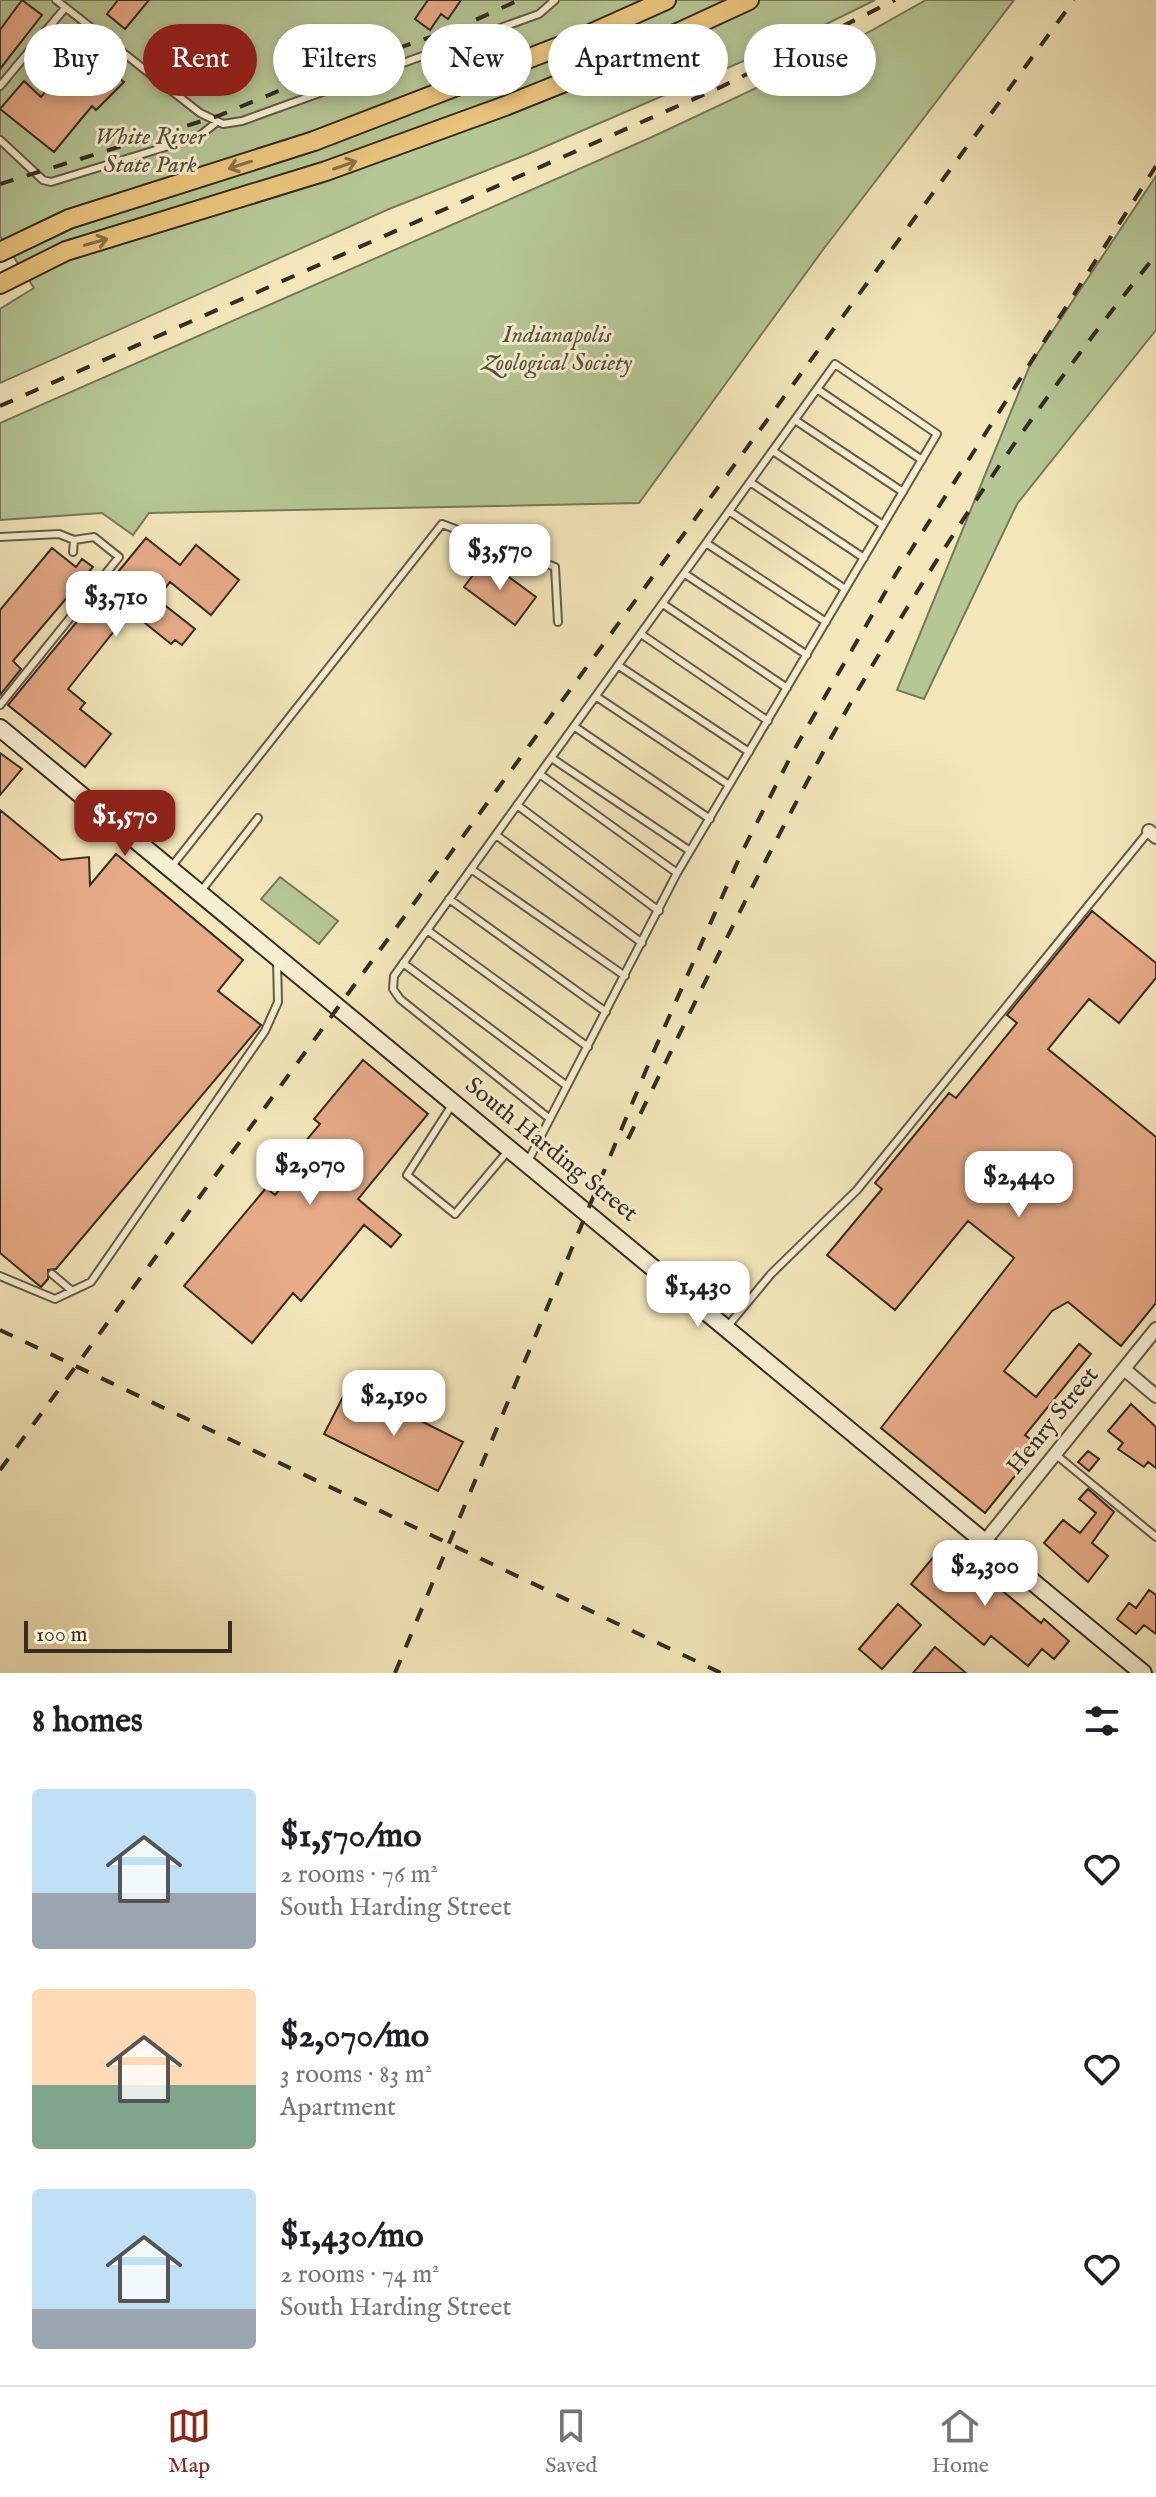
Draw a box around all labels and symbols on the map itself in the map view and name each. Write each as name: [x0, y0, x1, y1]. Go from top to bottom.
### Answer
park label: White River State Park: [95, 122, 207, 181]
one-way arrow: [332, 156, 357, 171]
one-way arrow: [228, 159, 253, 173]
one-way arrow: [83, 233, 109, 248]
park label: Indianapolis Zoological Society: [480, 320, 633, 379]
pin: $3,570: [435, 524, 565, 592]
pin: $3,710: [51, 571, 181, 639]
pin: $1,570: [60, 790, 190, 858]
street label: South Harding Street: [458, 1071, 644, 1229]
pin: $2,070: [245, 1139, 375, 1207]
pin: $2,440: [954, 1151, 1084, 1219]
pin: $1,430: [633, 1261, 763, 1329]
street label: Henry Street: [1000, 1361, 1106, 1481]
pin: $2,190: [329, 1370, 459, 1438]
pin: $2,300: [920, 1540, 1050, 1608]
scale bar: [24, 1617, 232, 1653]

